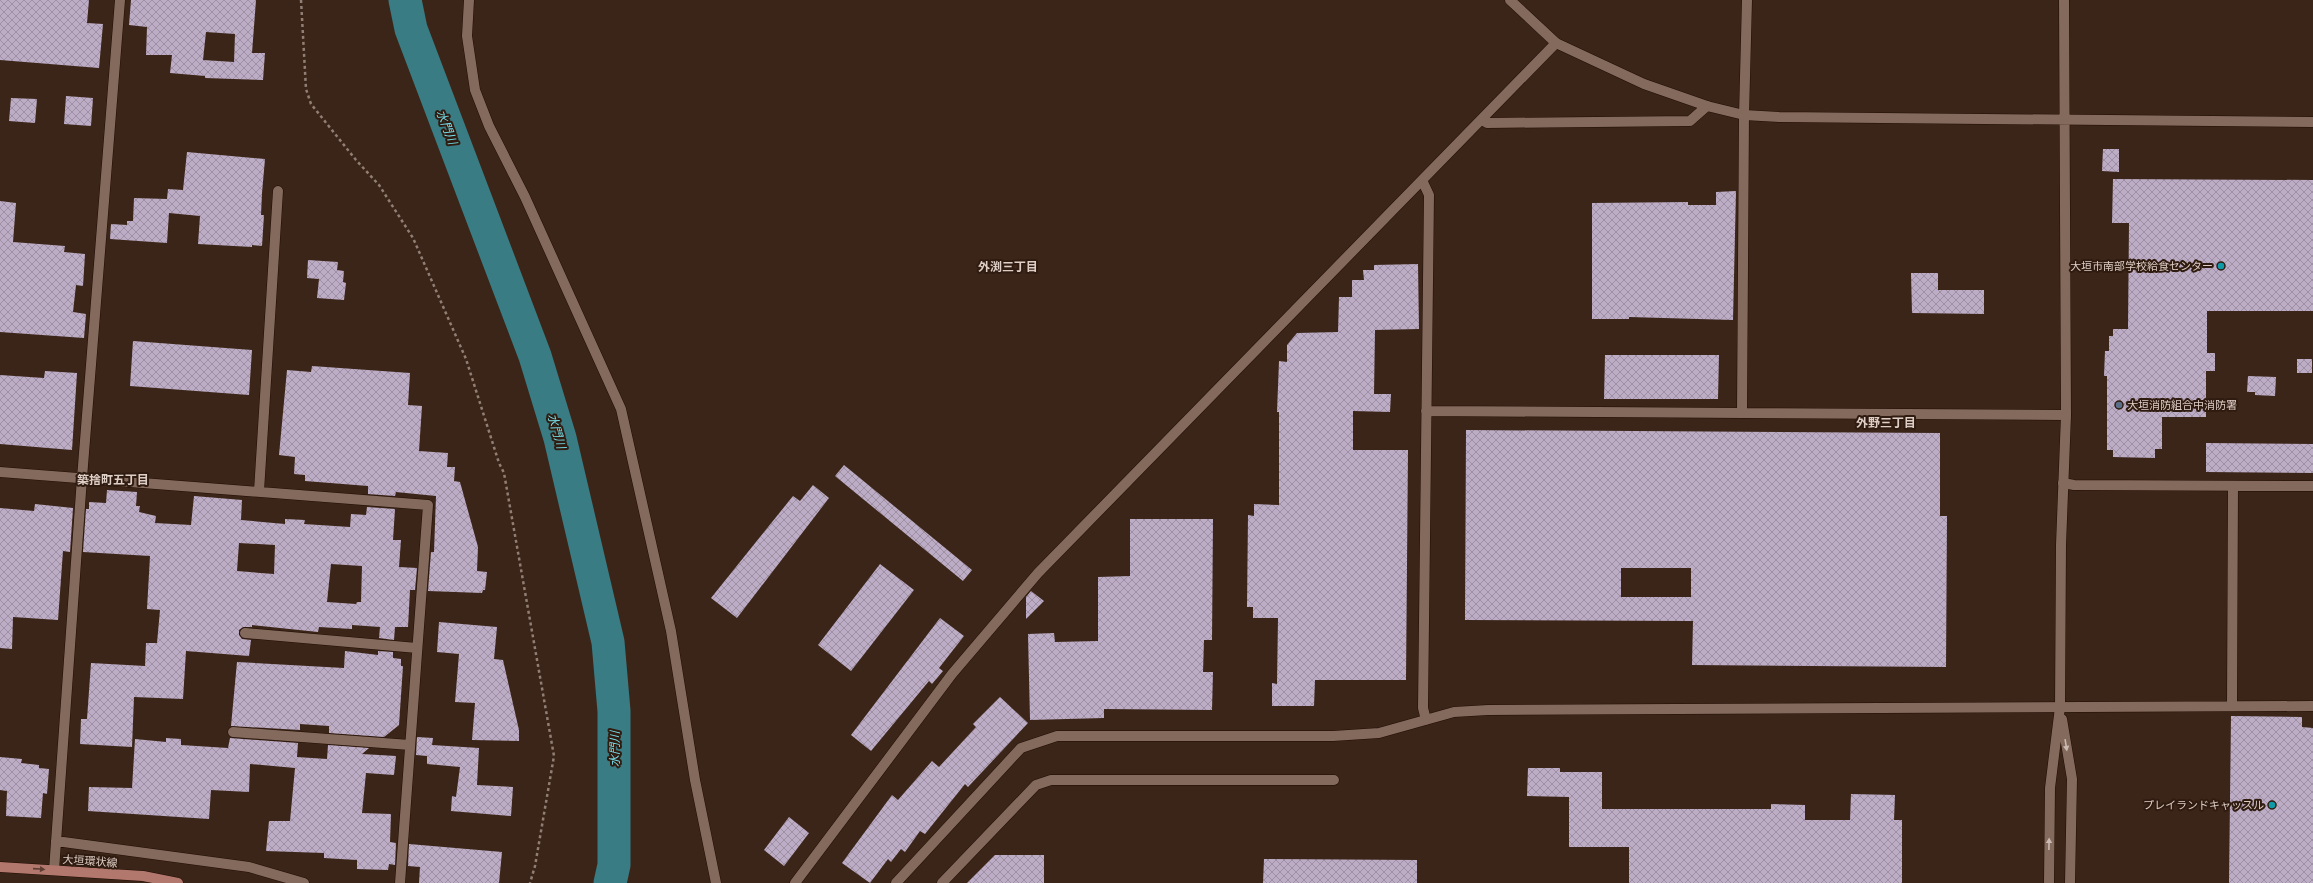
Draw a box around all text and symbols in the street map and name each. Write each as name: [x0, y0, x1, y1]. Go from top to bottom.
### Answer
water label: 水門川: [434, 108, 461, 148]
district label: 外渕三丁目: [978, 259, 1038, 274]
place label: 大垣市南部学校給食センター: [2070, 259, 2213, 273]
marker: 大垣市南部学校給食センター: [2216, 261, 2226, 271]
place label: 大垣消防組合中消防署: [2127, 398, 2237, 412]
marker: 大垣消防組合中消防署: [2114, 400, 2124, 410]
water label: 水門川: [545, 412, 570, 452]
district label: 外野三丁目: [1856, 415, 1916, 430]
district label: 築捨町五丁目: [77, 472, 149, 487]
water label: 水門川: [607, 729, 622, 767]
one-way arrow: [2063, 739, 2069, 752]
place label: プレイランドキャッスル: [2143, 798, 2264, 812]
marker: プレイランドキャッスル: [2267, 800, 2277, 810]
one-way arrow: [2046, 838, 2053, 850]
street label: 大垣環状線: [62, 852, 118, 870]
one-way arrow: [33, 866, 45, 873]

